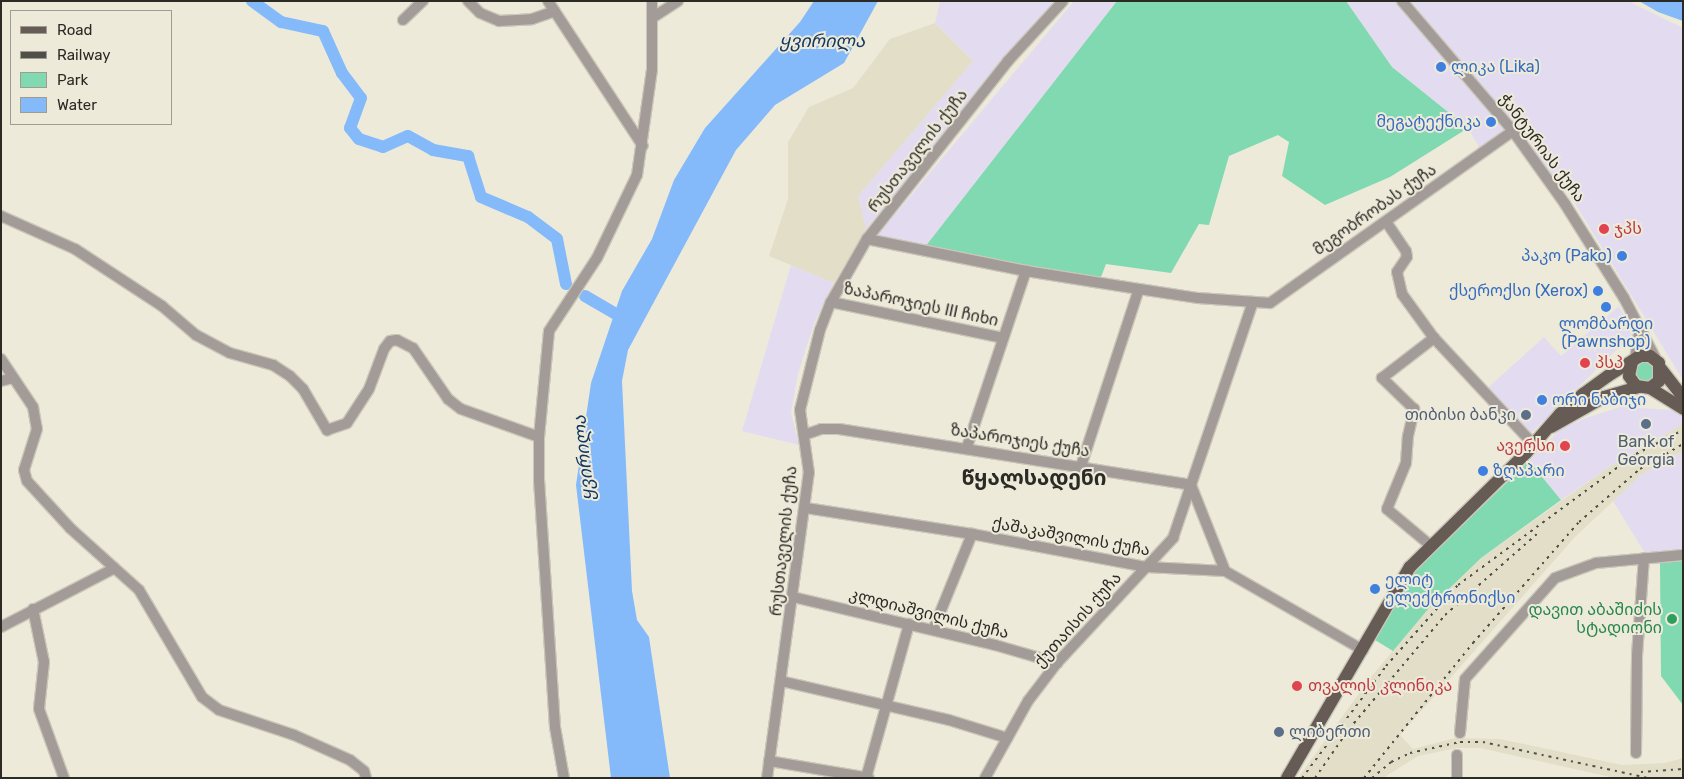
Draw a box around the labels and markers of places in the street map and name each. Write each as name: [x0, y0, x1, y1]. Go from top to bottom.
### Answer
place label: ლიკა (Lika): [1451, 57, 1539, 77]
marker: ლიკა (Lika): [1435, 61, 1447, 73]
place label: მეგატექნიკა: [1376, 112, 1481, 132]
marker: მეგატექნიკა: [1485, 116, 1497, 128]
place label: ჯპს: [1614, 219, 1642, 239]
marker: ჯპს: [1598, 223, 1610, 235]
place label: პაკო (Pako): [1522, 246, 1612, 266]
marker: პაკო (Pako): [1616, 250, 1628, 262]
place label: ქსეროქსი (Xerox): [1449, 281, 1588, 301]
marker: ქსეროქსი (Xerox): [1592, 285, 1604, 297]
marker: ლომბარდი (Pawnshop): [1600, 301, 1612, 313]
place label: ლომბარდი (Pawnshop): [1559, 314, 1653, 352]
place label: პსპ: [1595, 353, 1623, 373]
marker: პსპ: [1579, 357, 1591, 369]
place label: ორი ნაბიჯი: [1552, 390, 1646, 410]
marker: ორი ნაბიჯი: [1536, 394, 1548, 406]
place label: თიბისი ბანკი: [1405, 405, 1516, 425]
marker: თიბისი ბანკი: [1520, 409, 1532, 421]
marker: Bank of Georgia: [1640, 418, 1652, 430]
place label: Bank of Georgia: [1617, 432, 1675, 470]
place label: ავერსი: [1496, 436, 1555, 456]
marker: ავერსი: [1559, 440, 1571, 452]
place label: ზღაპარი: [1493, 461, 1565, 481]
marker: ზღაპარი: [1477, 465, 1489, 477]
place label: ელიტ ელექტრონიქსი: [1385, 570, 1515, 608]
marker: ელიტ ელექტრონიქსი: [1369, 583, 1381, 595]
place label: დავით აბაშიძის სტადიონი: [1528, 600, 1662, 638]
marker: დავით აბაშიძის სტადიონი: [1666, 613, 1678, 625]
place label: თვალის კლინიკა: [1308, 676, 1452, 696]
marker: თვალის კლინიკა: [1290, 679, 1304, 693]
place label: ლიბერთი: [1289, 722, 1371, 742]
marker: ლიბერთი: [1273, 726, 1285, 738]

